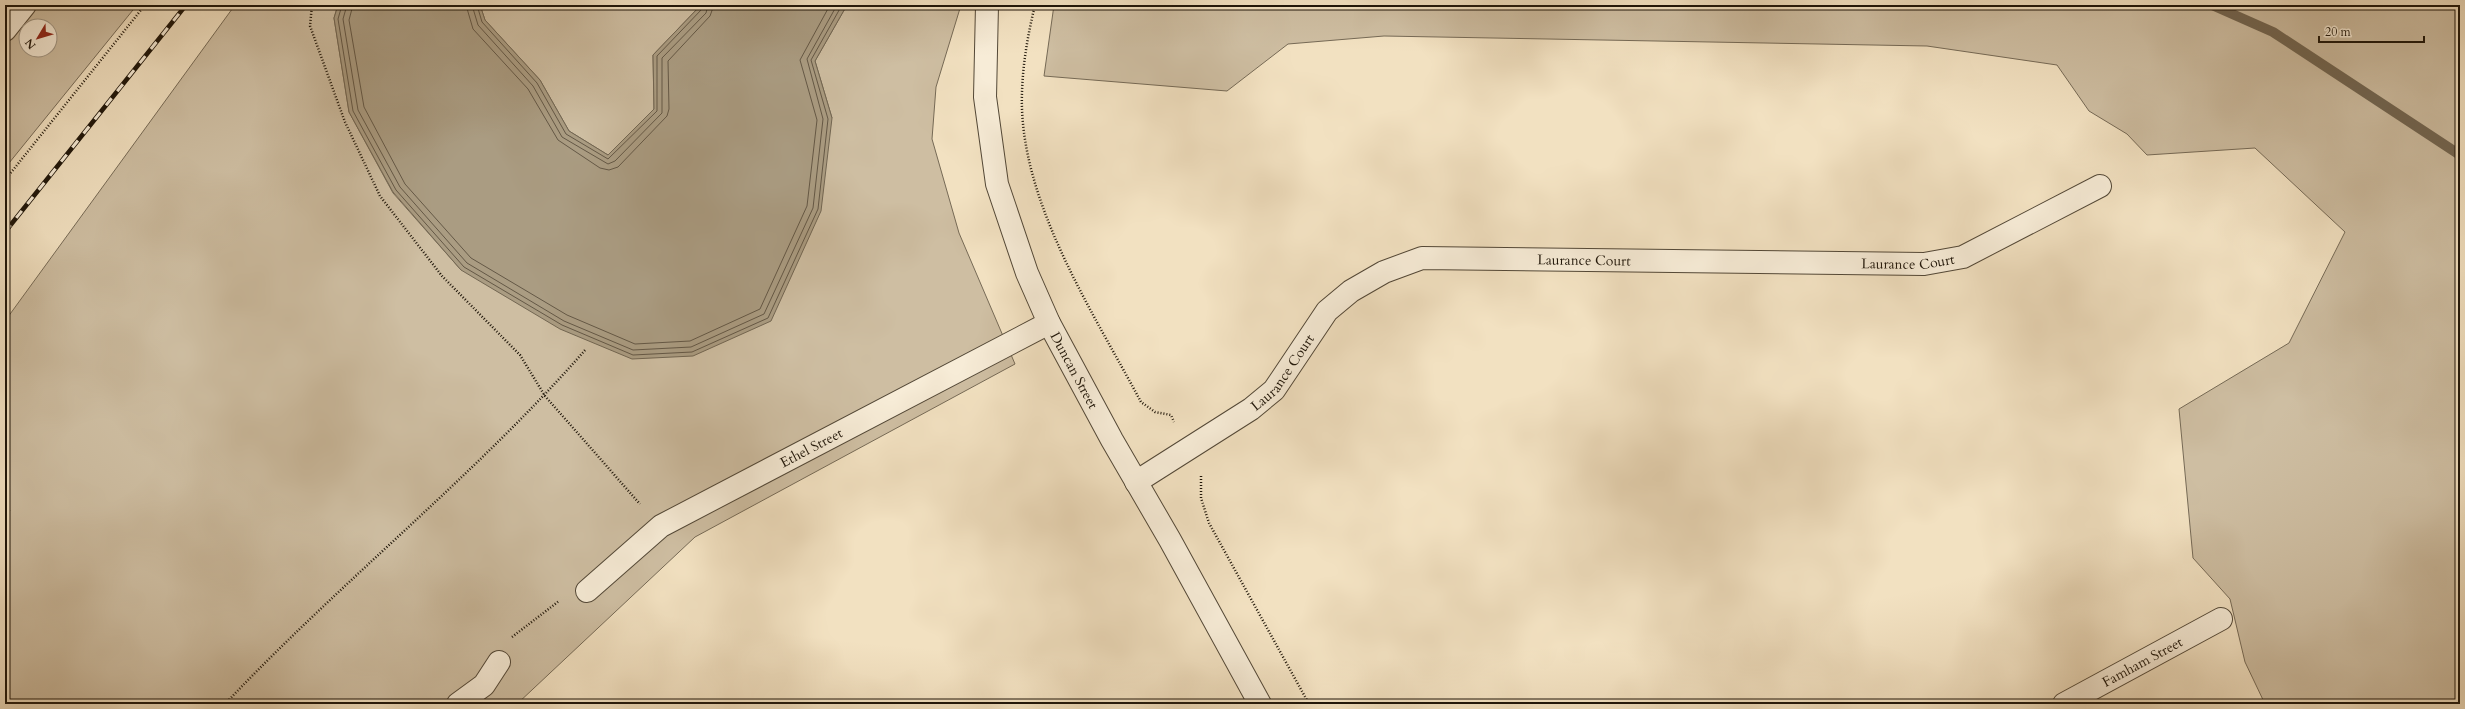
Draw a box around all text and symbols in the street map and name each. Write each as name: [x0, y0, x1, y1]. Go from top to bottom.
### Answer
north arrow: [18, 18, 58, 58]
scale bar: [2319, 18, 2424, 44]
text: 20 m: [2325, 24, 2352, 40]
text: N: [21, 35, 39, 52]
street label: Laurance Court: [1537, 250, 1631, 271]
street label: Laurance Court: [1861, 250, 1957, 275]
street label: Duncan Street: [1045, 329, 1103, 413]
street label: Laurance Court: [1247, 330, 1319, 415]
street label: Ethel Street: [777, 423, 847, 472]
street label: Famham Street: [2099, 632, 2187, 692]

